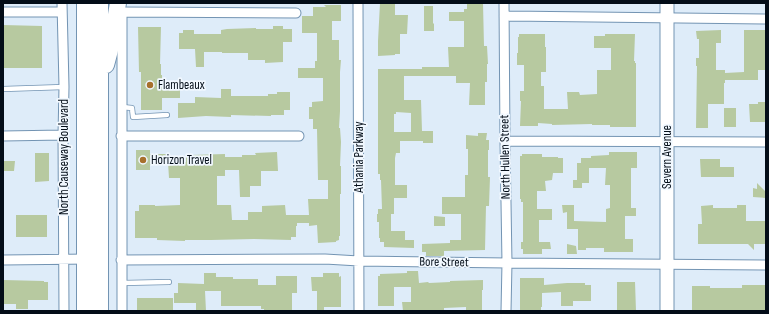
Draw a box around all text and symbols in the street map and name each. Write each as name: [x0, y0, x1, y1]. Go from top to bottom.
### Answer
place label: Flambeaux: [158, 77, 205, 93]
marker: Flambeaux: [145, 80, 155, 90]
street label: North Causeway Boulevard: [56, 99, 72, 215]
street label: North Hullen Street: [496, 114, 514, 199]
street label: Athania Parkway: [351, 121, 367, 194]
street label: Severn Avenue: [659, 125, 675, 189]
place label: Horizon Travel: [151, 152, 212, 168]
marker: Horizon Travel: [138, 155, 148, 165]
street label: Bore Street: [419, 254, 469, 270]

